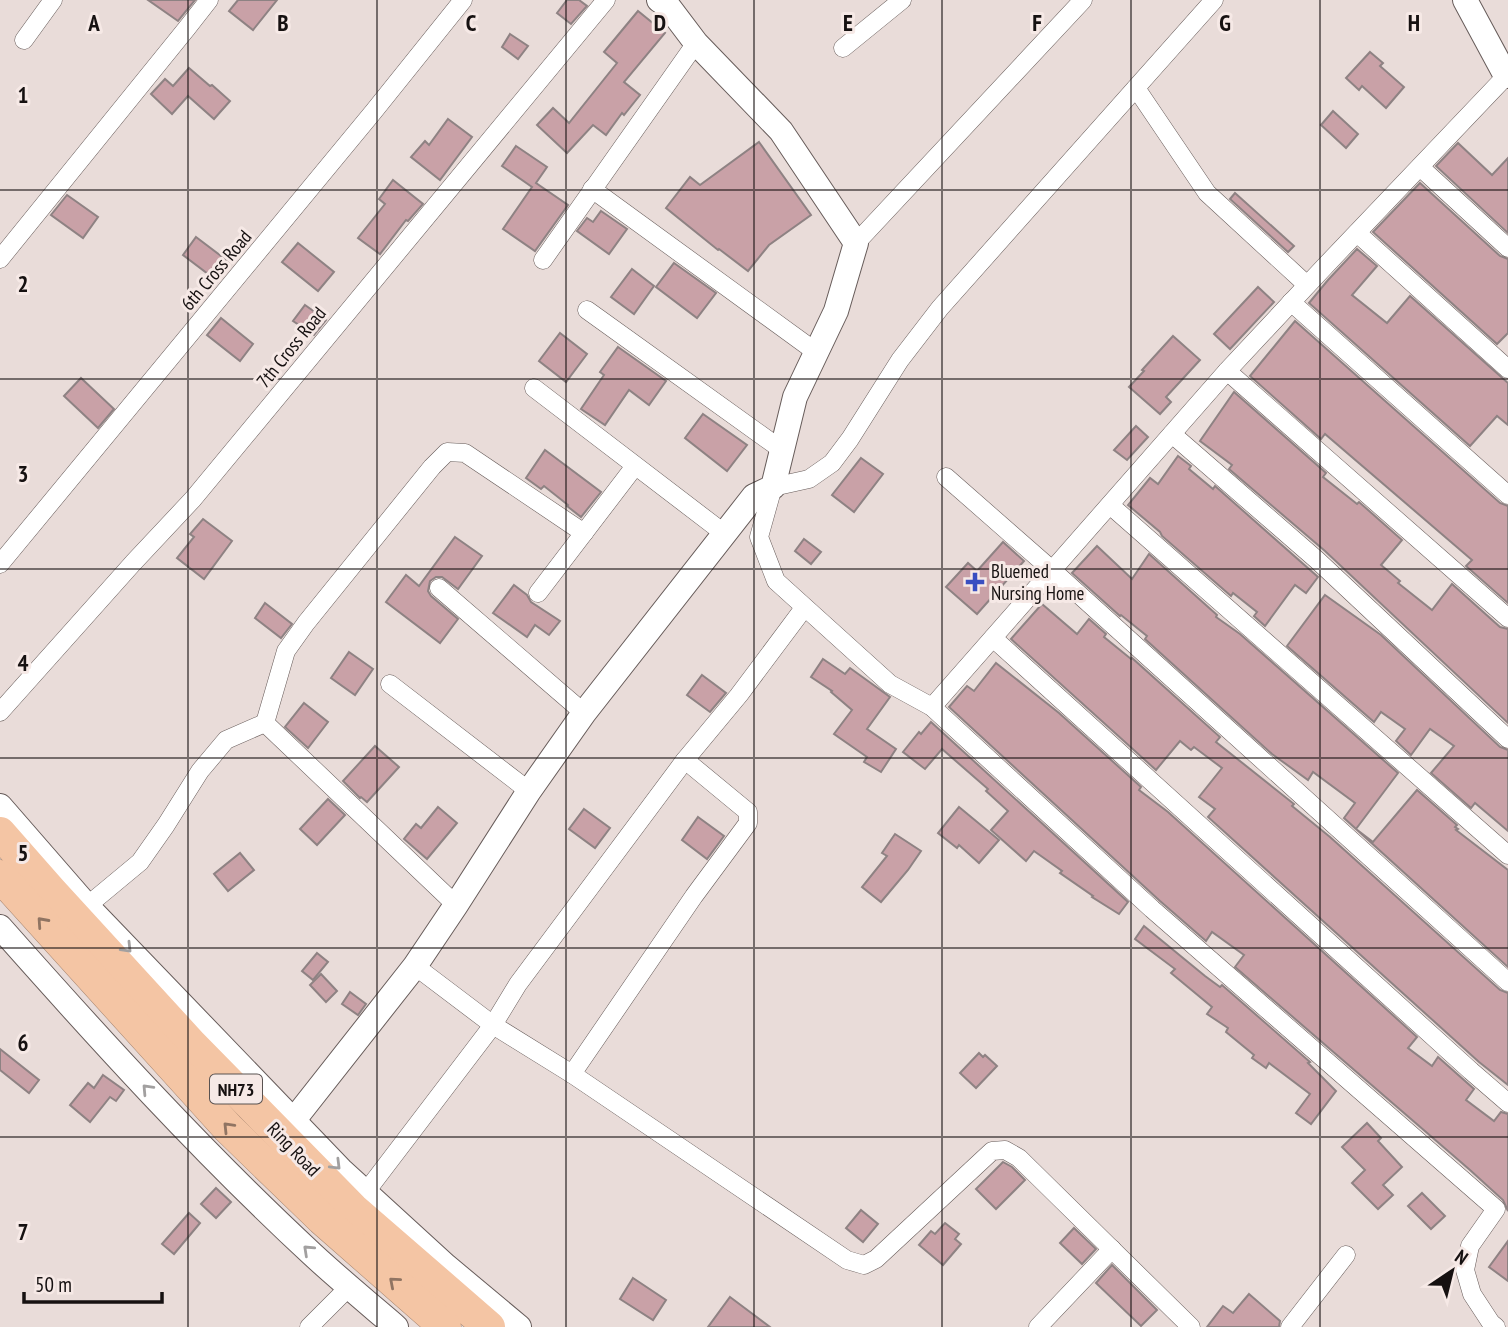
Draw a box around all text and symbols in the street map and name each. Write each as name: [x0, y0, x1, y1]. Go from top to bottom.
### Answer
text: A: [87, 8, 100, 37]
text: B: [277, 8, 289, 37]
text: C: [466, 8, 477, 37]
text: D: [654, 8, 666, 37]
text: E: [843, 8, 853, 37]
text: F: [1032, 8, 1042, 37]
text: G: [1219, 8, 1231, 37]
text: H: [1408, 8, 1420, 37]
text: 1: [18, 80, 29, 109]
street label: 6th Cross Road: [176, 225, 256, 315]
text: 2: [18, 269, 29, 298]
street label: 7th Cross Road: [251, 302, 331, 392]
text: 3: [18, 459, 29, 488]
place label: Bluemed Nursing Home: [991, 559, 1085, 605]
marker: Bluemed Nursing Home: [965, 572, 985, 592]
text: 4: [18, 648, 29, 677]
text: 5: [18, 838, 29, 867]
one-way arrow: [38, 917, 50, 930]
one-way arrow: [119, 940, 132, 953]
text: 6: [18, 1028, 29, 1057]
road number: NH73: [210, 1074, 262, 1104]
one-way arrow: [142, 1084, 155, 1097]
street label: Ring Road: [262, 1117, 326, 1181]
one-way arrow: [223, 1122, 236, 1135]
one-way arrow: [328, 1156, 341, 1169]
text: 7: [18, 1217, 29, 1246]
north arrow: [1417, 1236, 1487, 1306]
text: N: [1451, 1244, 1473, 1270]
one-way arrow: [303, 1246, 316, 1258]
scale bar: [24, 1260, 163, 1304]
text: 50 m: [35, 1271, 72, 1298]
one-way arrow: [389, 1278, 402, 1290]

